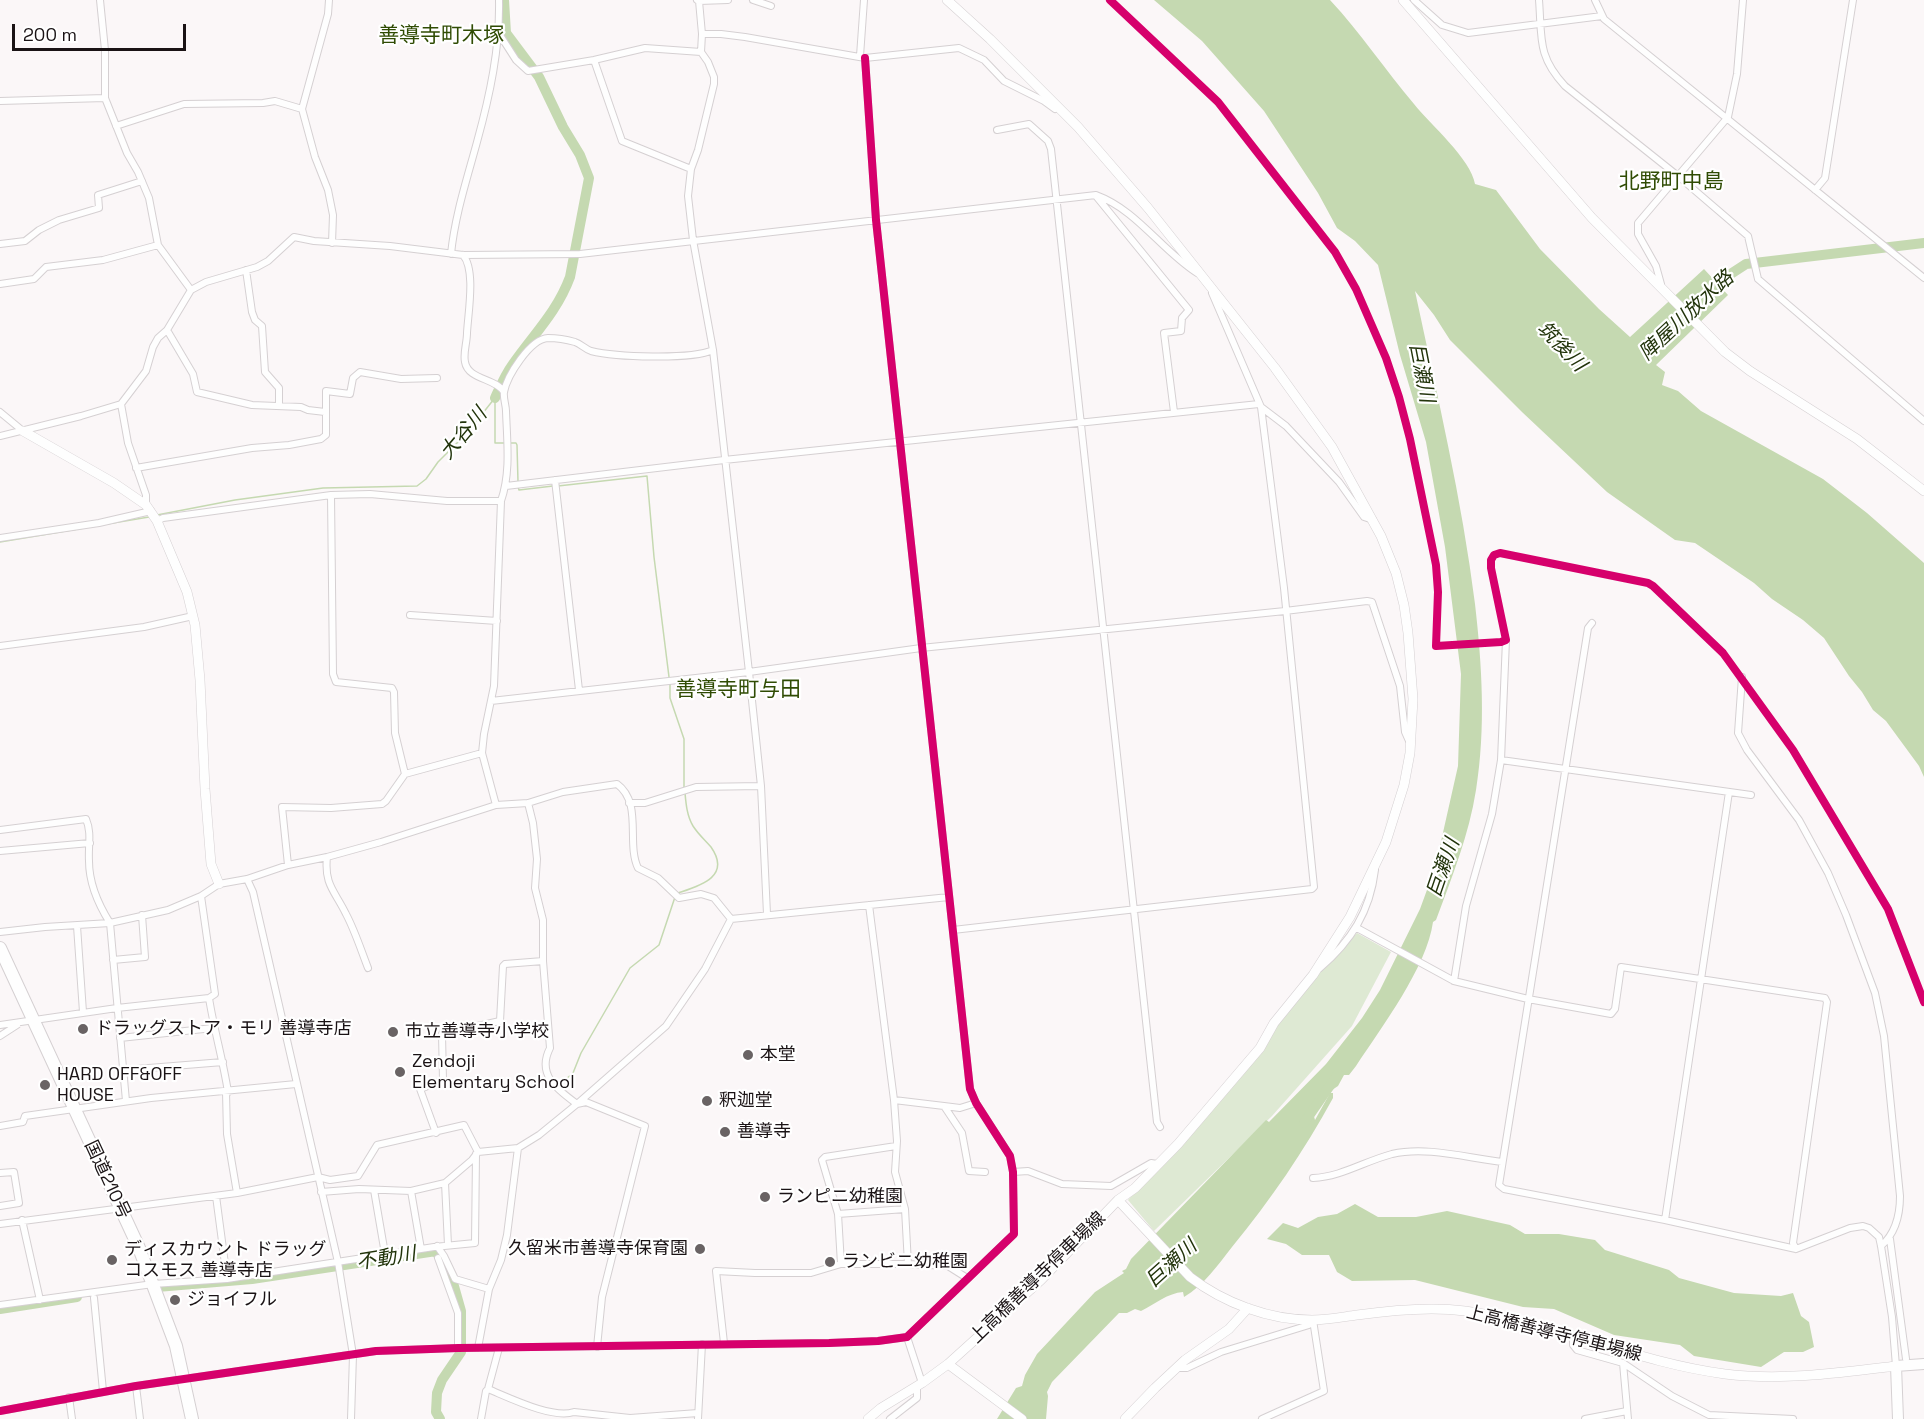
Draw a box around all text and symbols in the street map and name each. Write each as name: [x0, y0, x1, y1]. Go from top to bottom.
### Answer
scale bar: [15, 12, 189, 50]
text: 200 m: [23, 23, 77, 46]
district label: 善導寺町木塚: [378, 23, 504, 49]
district label: 北野町中島: [1619, 169, 1723, 195]
water label: 陣屋川放水路: [1635, 266, 1739, 366]
water label: 筑後川: [1532, 317, 1590, 377]
water label: 巨瀬川: [1403, 341, 1439, 405]
water label: 大谷川: [436, 403, 492, 465]
district label: 善導寺町与田: [675, 677, 801, 703]
water label: 巨瀬川: [1423, 836, 1465, 900]
place label: ドラッグストア・モリ 善導寺店: [95, 1018, 352, 1040]
place label: 市立善導寺小学校: [405, 1021, 549, 1043]
marker: ドラッグストア・モリ 善導寺店: [76, 1022, 90, 1036]
marker: 市立善導寺小学校: [386, 1025, 400, 1039]
place label: 本堂: [760, 1044, 796, 1066]
marker: 本堂: [741, 1048, 755, 1062]
place label: Zendoji Elementary School: [412, 1051, 575, 1094]
place label: HARD OFF&OFF HOUSE: [57, 1064, 182, 1106]
marker: Zendoji Elementary School: [393, 1065, 407, 1079]
marker: HARD OFF&OFF HOUSE: [38, 1078, 52, 1092]
place label: 釈迦堂: [719, 1090, 773, 1112]
marker: 釈迦堂: [700, 1094, 714, 1108]
place label: 善導寺: [737, 1121, 791, 1143]
marker: 善導寺: [718, 1125, 732, 1139]
street label: 国道210号: [79, 1137, 135, 1223]
place label: ランピニ幼稚園: [777, 1186, 903, 1208]
marker: ランピニ幼稚園: [758, 1190, 772, 1204]
street label: 上高橋善導寺停車場線: [966, 1208, 1110, 1348]
water label: 巨瀬川: [1142, 1235, 1202, 1293]
place label: 久留米市善導寺保育園: [508, 1238, 688, 1260]
place label: ディスカウント ドラッグ コスモス 善導寺店: [124, 1239, 327, 1282]
water label: 不動川: [354, 1242, 418, 1276]
marker: 久留米市善導寺保育園: [693, 1242, 707, 1256]
place label: ランビニ幼稚園: [842, 1251, 968, 1273]
marker: ディスカウント ドラッグ コスモス 善導寺店: [105, 1253, 119, 1267]
marker: ランビニ幼稚園: [823, 1255, 837, 1269]
place label: ジョイフル: [187, 1289, 277, 1311]
marker: ジョイフル: [168, 1293, 182, 1307]
street label: 上高橋善導寺停車場線: [1464, 1302, 1644, 1366]

